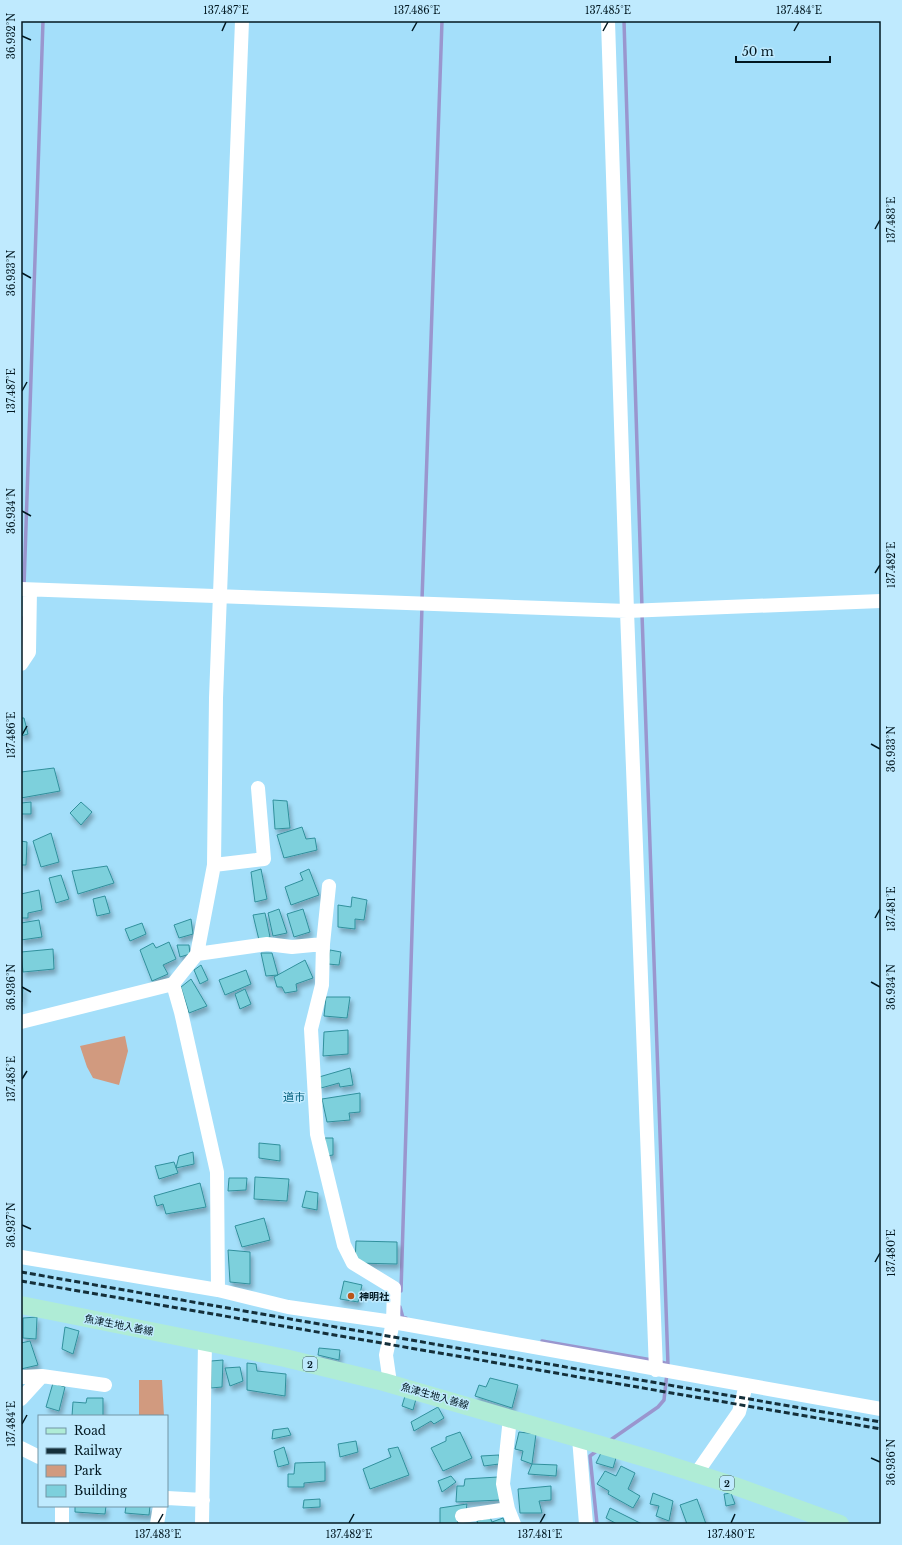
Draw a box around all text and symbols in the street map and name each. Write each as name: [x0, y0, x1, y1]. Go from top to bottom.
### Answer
text: 137.487°E: [203, 4, 249, 17]
text: 137.486°E: [394, 4, 440, 17]
text: 137.485°E: [585, 4, 631, 17]
text: 137.484°E: [776, 4, 822, 17]
text: 36.932°N: [5, 13, 18, 59]
scale bar: [736, 38, 830, 64]
text: 50 m: [742, 44, 774, 59]
text: 137.483°E: [885, 197, 898, 243]
text: 36.933°N: [5, 250, 18, 296]
text: 137.487°E: [5, 368, 18, 414]
text: 36.934°N: [5, 488, 18, 534]
text: 137.482°E: [885, 542, 898, 588]
text: 137.486°E: [5, 712, 18, 758]
text: 36.933°N: [885, 726, 898, 772]
text: 137.481°E: [885, 887, 898, 931]
text: 36.936°N: [5, 964, 18, 1010]
text: 36.934°N: [885, 964, 898, 1010]
text: 137.485°E: [5, 1056, 18, 1102]
district label: 道市: [283, 1090, 305, 1104]
text: 36.937°N: [5, 1202, 18, 1248]
text: 137.480°E: [885, 1229, 898, 1277]
place label: 神明社: [359, 1290, 390, 1303]
marker: 神明社: [346, 1291, 356, 1301]
street label: 魚津生地入善線: [83, 1312, 155, 1338]
road number: 2: [303, 1357, 317, 1371]
street label: 魚津生地入善線: [400, 1380, 470, 1412]
text: 137.484°E: [5, 1401, 18, 1447]
legend: [38, 1415, 168, 1507]
text: Road: [74, 1423, 106, 1438]
text: 36.936°N: [885, 1439, 898, 1485]
text: Railway: [74, 1443, 123, 1458]
text: Park: [74, 1463, 102, 1478]
road number: 2: [720, 1476, 734, 1490]
text: Building: [74, 1483, 128, 1498]
text: 137.483°E: [135, 1528, 181, 1541]
text: 137.482°E: [326, 1528, 372, 1541]
text: 137.481°E: [518, 1528, 562, 1541]
text: 137.480°E: [707, 1528, 755, 1541]

